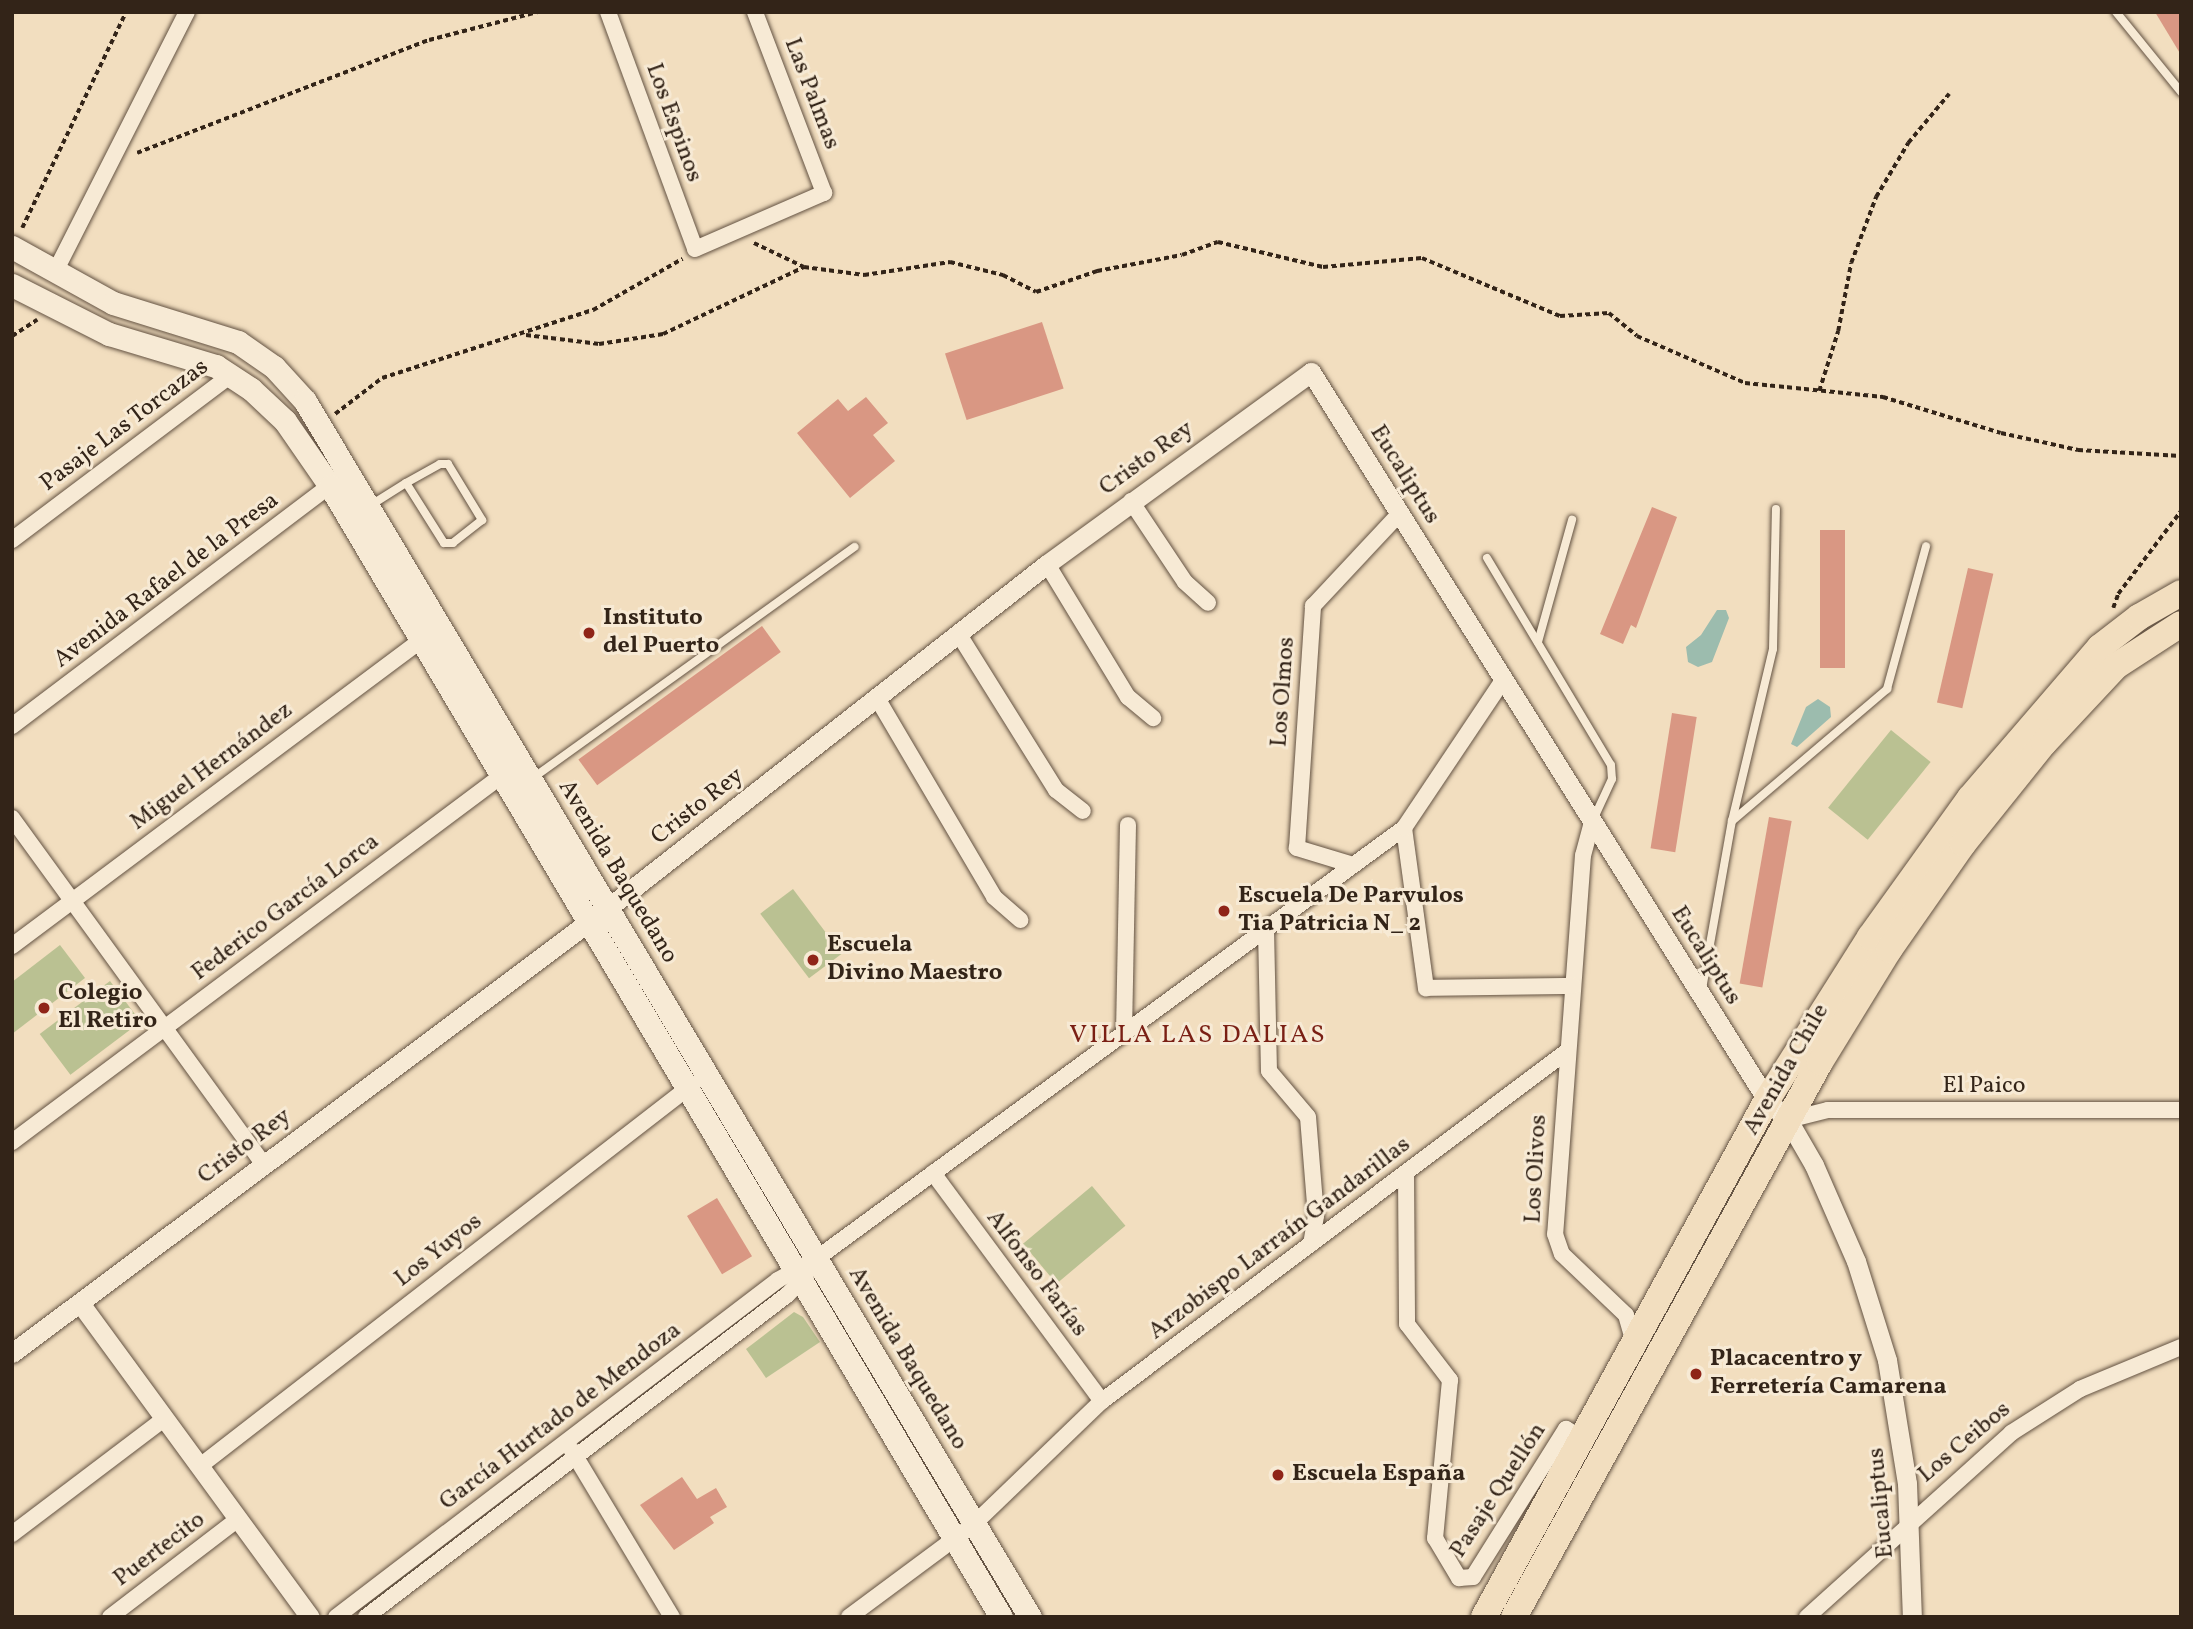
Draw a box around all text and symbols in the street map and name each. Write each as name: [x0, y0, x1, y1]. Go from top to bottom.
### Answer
street label: Las Palmas: [777, 34, 845, 154]
street label: Los Espinos: [638, 60, 708, 186]
street label: Pasaje Las Torcazas: [35, 353, 215, 499]
street label: Cristo Rey: [1094, 415, 1200, 503]
street label: Eucaliptus: [1362, 420, 1446, 530]
street label: Avenida Rafael de la Presa: [49, 487, 285, 675]
place label: Instituto del Puerto: [603, 605, 719, 661]
marker: Instituto del Puerto: [581, 625, 597, 641]
street label: Los Olmos: [1266, 636, 1302, 748]
street label: Miguel Hernández: [125, 697, 299, 837]
street label: Cristo Rey: [646, 762, 750, 852]
street label: Avenida Baquedano: [551, 775, 683, 969]
street label: Federico García Lorca: [187, 828, 385, 988]
place label: Escuela De Parvulos Tia Patricia N_ 2: [1238, 883, 1464, 939]
street label: Eucaliptus: [1663, 901, 1747, 1011]
marker: Escuela De Parvulos Tia Patricia N_ 2: [1216, 903, 1232, 919]
place label: Escuela Divino Maestro: [827, 932, 1002, 988]
marker: Escuela Divino Maestro: [805, 952, 821, 968]
place label: Colegio El Retiro: [58, 980, 157, 1036]
street label: Avenida Chile: [1738, 999, 1836, 1141]
marker: Colegio El Retiro: [36, 1000, 52, 1016]
district label: VILLA LAS DALIAS: [1071, 1020, 1325, 1052]
street label: El Paico: [1942, 1073, 2026, 1101]
street label: Cristo Rey: [193, 1103, 297, 1191]
street label: Los Olivos: [1520, 1114, 1554, 1224]
street label: Arzobispo Larraín Gandarillas: [1143, 1131, 1417, 1347]
street label: Alfonso Farías: [979, 1205, 1093, 1343]
street label: Los Yuyos: [389, 1208, 489, 1294]
street label: Avenida Baquedano: [841, 1262, 973, 1456]
street label: García Hurtado de Mendoza: [435, 1317, 687, 1517]
place label: Placacentro y Ferretería Camarena: [1710, 1346, 1947, 1402]
marker: Placacentro y Ferretería Camarena: [1688, 1366, 1704, 1382]
street label: Los Ceibos: [1913, 1396, 2017, 1490]
street label: Pasaje Quellón: [1445, 1418, 1553, 1564]
street label: Eucaliptus: [1863, 1446, 1901, 1560]
place label: Escuela España: [1292, 1461, 1465, 1489]
marker: Escuela España: [1270, 1467, 1286, 1483]
street label: Puertecito: [108, 1506, 212, 1594]

